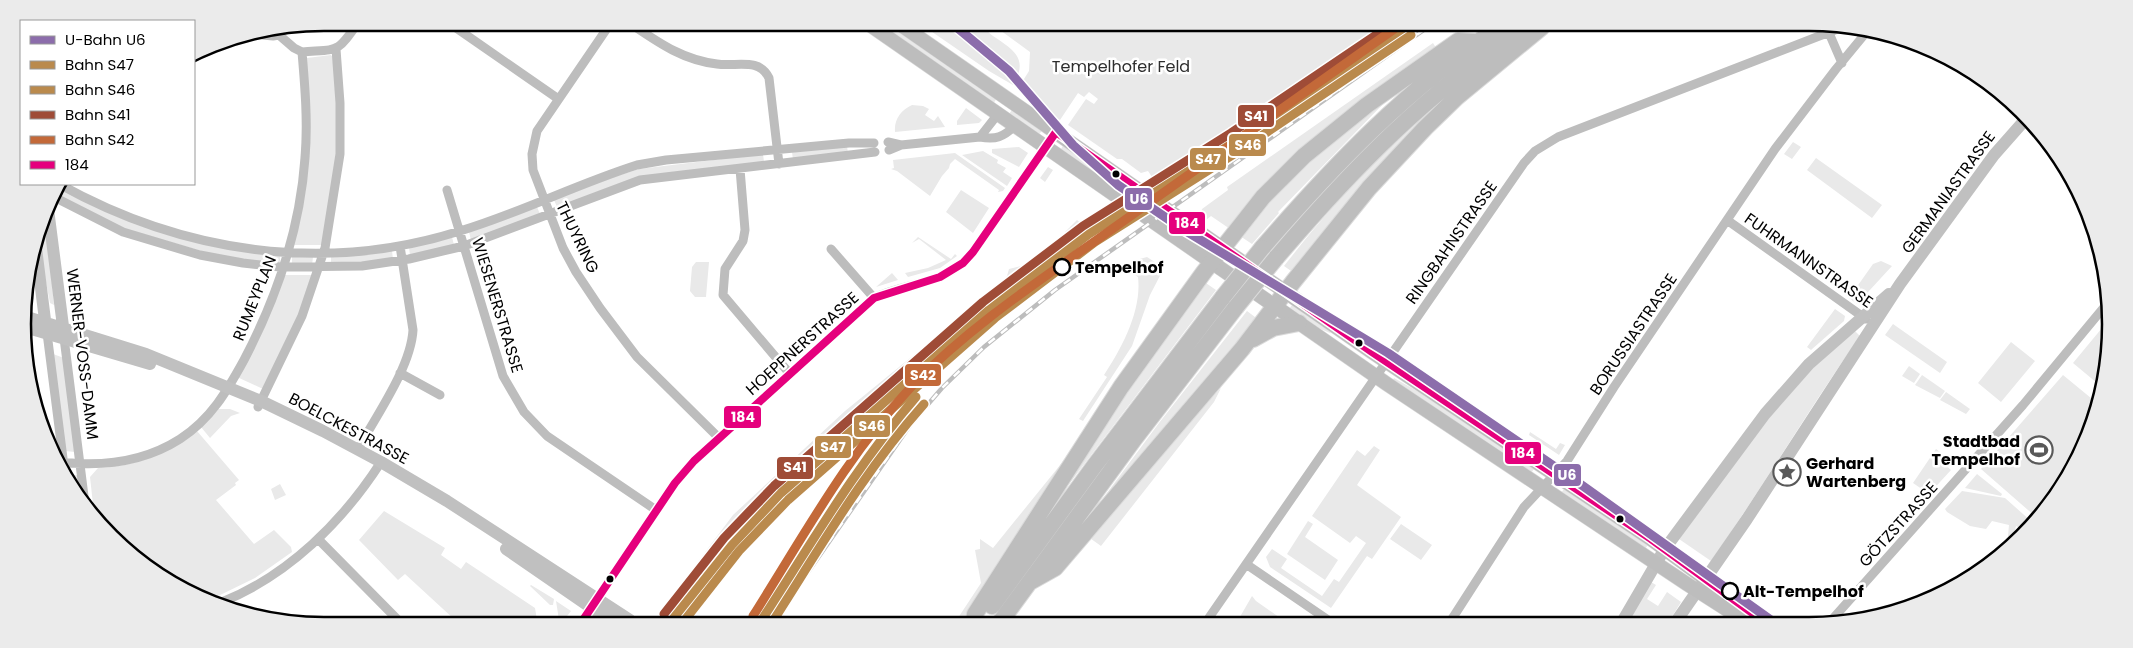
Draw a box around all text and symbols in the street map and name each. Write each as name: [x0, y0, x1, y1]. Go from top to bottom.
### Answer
legend: [20, 20, 195, 185]
text: U-Bahn U6: [65, 29, 146, 50]
text: Bahn S47: [65, 54, 134, 75]
park label: Tempelhofer Feld: [1052, 55, 1190, 78]
text: Bahn S46: [65, 79, 135, 100]
text: Bahn S41: [65, 104, 131, 125]
line badge: S41: [1237, 104, 1275, 128]
text: S41: [1244, 106, 1268, 126]
street label: GERMANIASTRASSE: [1896, 126, 2001, 258]
text: Bahn S42: [65, 129, 134, 150]
line badge: S46: [1228, 133, 1267, 157]
text: S46: [1234, 135, 1262, 155]
line badge: S47: [1189, 147, 1227, 171]
text: S47: [1195, 149, 1221, 169]
text: 184: [65, 154, 89, 175]
unlabelled marker: [1111, 169, 1121, 179]
street label: RINGBAHNSTRASSE: [1400, 176, 1503, 309]
line badge: U6: [1124, 187, 1153, 211]
text: U6: [1130, 189, 1148, 209]
street label: THUYRING: [550, 197, 605, 277]
street label: FUHRMANNSTRASSE: [1740, 207, 1878, 314]
line badge: 184: [1168, 211, 1206, 235]
text: 184: [1175, 213, 1199, 233]
street label: WIESENERSTRASSE: [466, 235, 529, 376]
street label: RUMEYPLAN: [227, 252, 282, 344]
place label: Tempelhof: [1075, 256, 1164, 279]
marker: Tempelhof: [1053, 258, 1071, 276]
street label: WERNER-VOSS-DAMM: [61, 267, 104, 441]
street label: BORUSSIASTRASSE: [1584, 269, 1683, 400]
street label: HOEPPNERSTRASSE: [741, 286, 864, 400]
unlabelled marker: [1354, 338, 1364, 348]
line badge: S42: [904, 363, 942, 387]
text: S42: [910, 365, 936, 385]
street label: BOELCKESTRASSE: [285, 387, 413, 470]
line badge: 184: [723, 405, 762, 429]
text: 184: [731, 407, 755, 427]
line badge: S46: [853, 414, 891, 438]
text: S46: [858, 416, 886, 436]
place label: Stadtbad Tempelhof: [1932, 430, 2020, 471]
line badge: S47: [814, 435, 852, 459]
sports icon: Stadtbad Tempelhof: [2024, 435, 2054, 465]
text: S47: [820, 437, 846, 457]
line badge: 184: [1504, 441, 1542, 465]
text: 184: [1511, 443, 1535, 463]
place label: Gerhard Wartenberg: [1806, 452, 1906, 493]
line badge: S41: [776, 456, 814, 480]
text: S41: [783, 457, 807, 477]
place icon: Gerhard Wartenberg: [1772, 457, 1802, 487]
line badge: U6: [1553, 463, 1582, 487]
text: U6: [1558, 465, 1576, 485]
street label: GÖTZSTRASSE: [1854, 477, 1943, 572]
unlabelled marker: [1615, 514, 1625, 524]
unlabelled marker: [605, 574, 615, 584]
place label: Alt-Tempelhof: [1743, 580, 1864, 603]
marker: Alt-Tempelhof: [1721, 582, 1739, 600]

